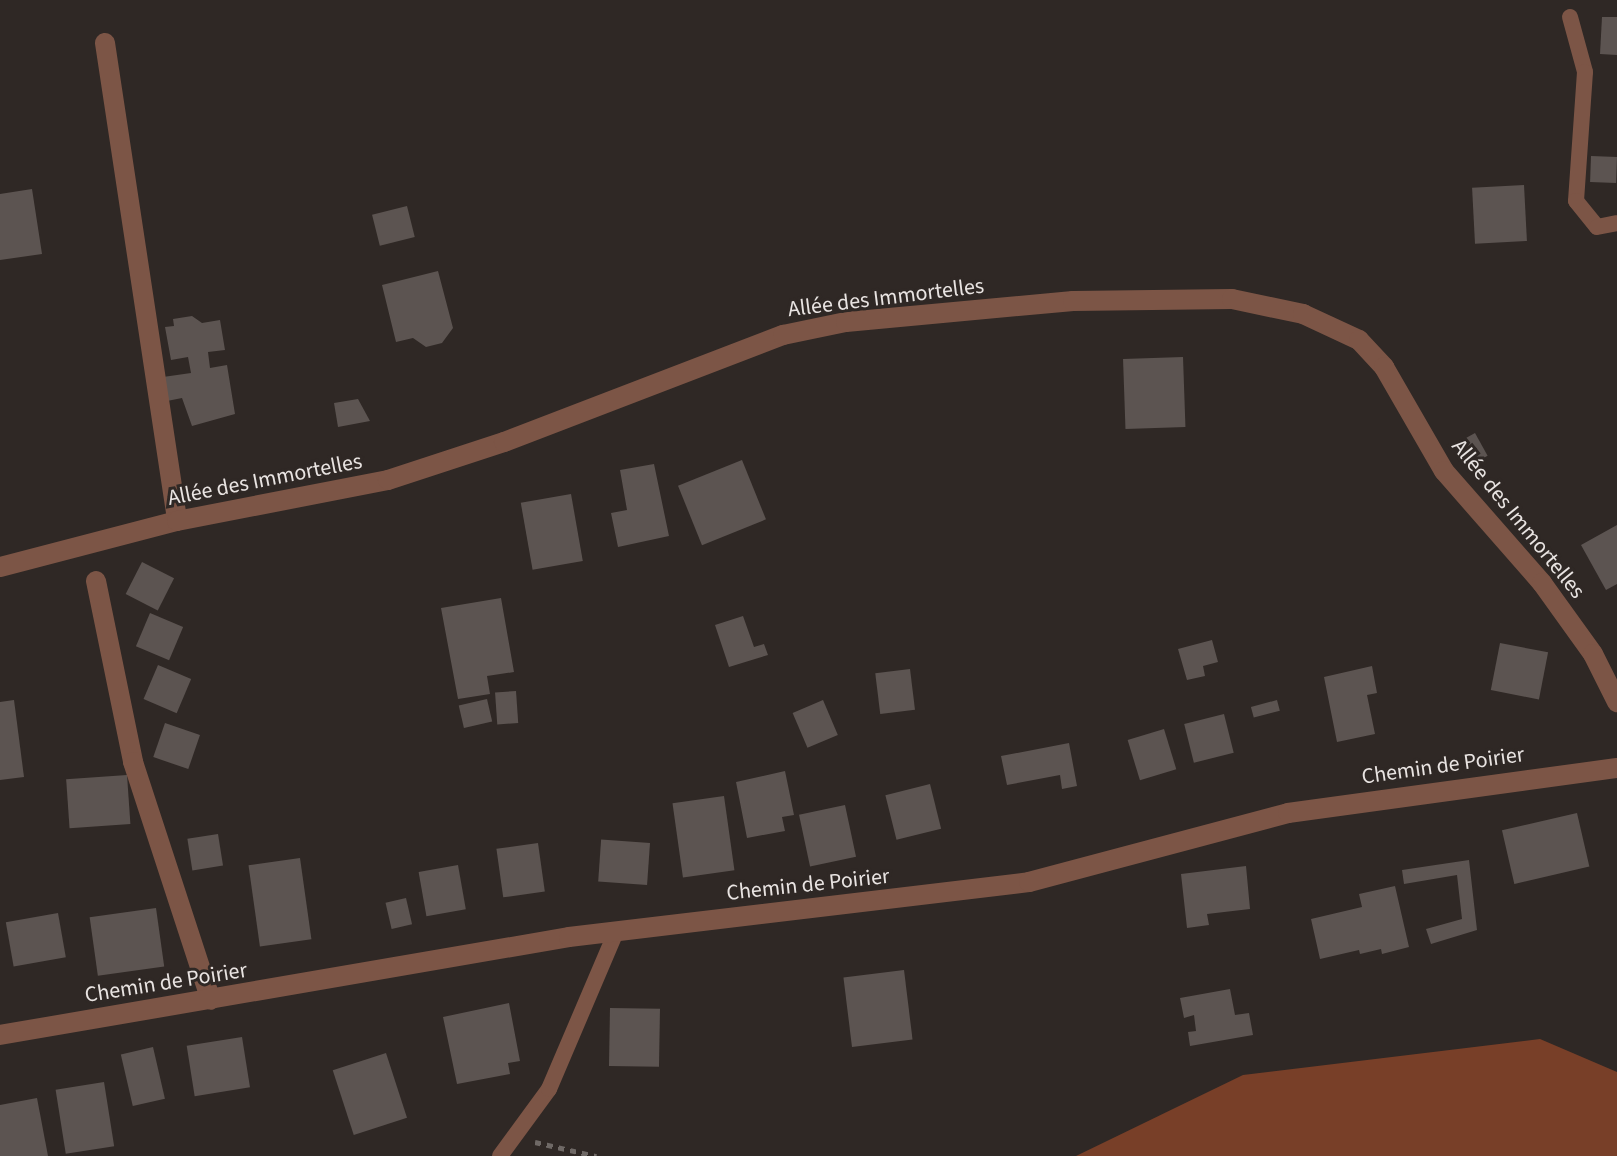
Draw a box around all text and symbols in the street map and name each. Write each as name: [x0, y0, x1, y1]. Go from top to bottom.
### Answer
street label: Allée des Immortelles: [786, 273, 986, 323]
street label: Allée des Immortelles: [1446, 434, 1590, 604]
street label: Allée des Immortelles: [166, 448, 364, 512]
street label: Chemin de Poirier: [1360, 742, 1526, 790]
street label: Chemin de Poirier: [725, 863, 891, 907]
street label: Chemin de Poirier: [83, 957, 249, 1009]

